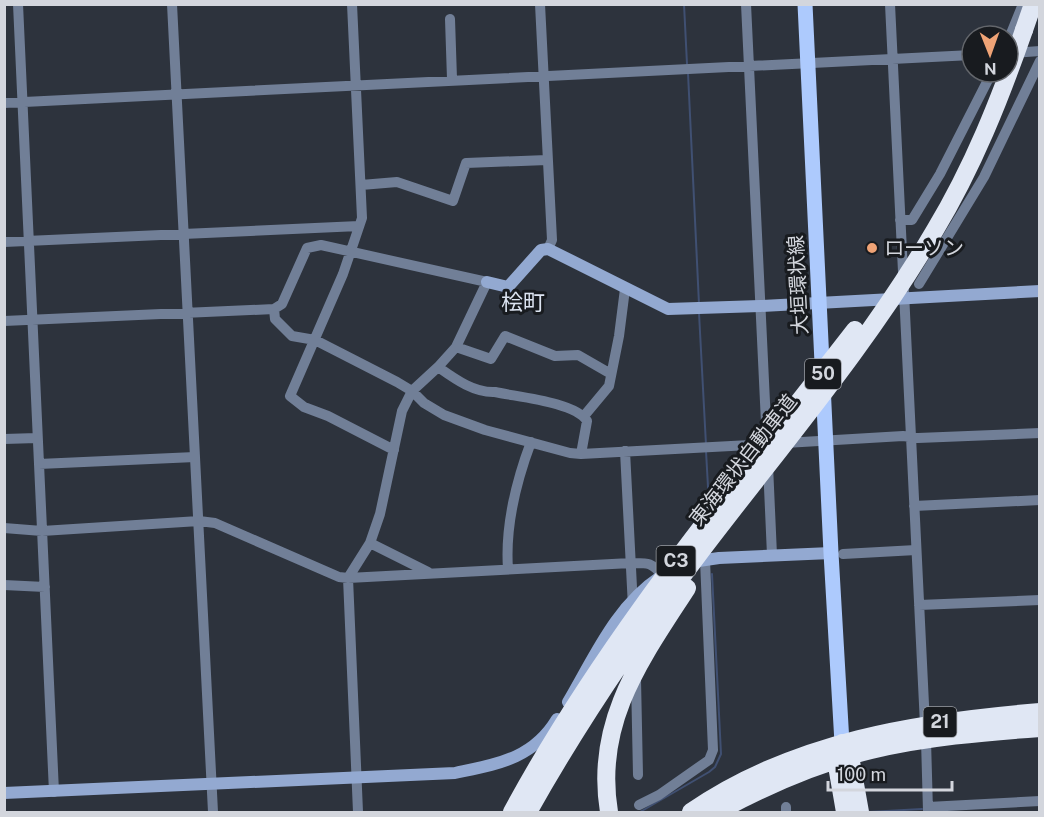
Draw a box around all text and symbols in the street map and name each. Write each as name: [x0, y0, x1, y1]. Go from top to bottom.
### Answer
north arrow: [960, 24, 1020, 84]
text: N: [984, 59, 997, 78]
street label: 大垣環状線: [783, 234, 813, 336]
place label: ローソン: [884, 236, 964, 260]
marker: ローソン: [865, 241, 879, 255]
district label: 桧町: [501, 289, 545, 315]
road number: 50: [805, 359, 841, 389]
street label: 東海環状自動車道: [684, 390, 802, 530]
road number: C3: [656, 546, 696, 576]
road number: 21: [924, 707, 956, 737]
scale bar: [828, 754, 952, 792]
text: 100 m: [837, 764, 886, 785]

